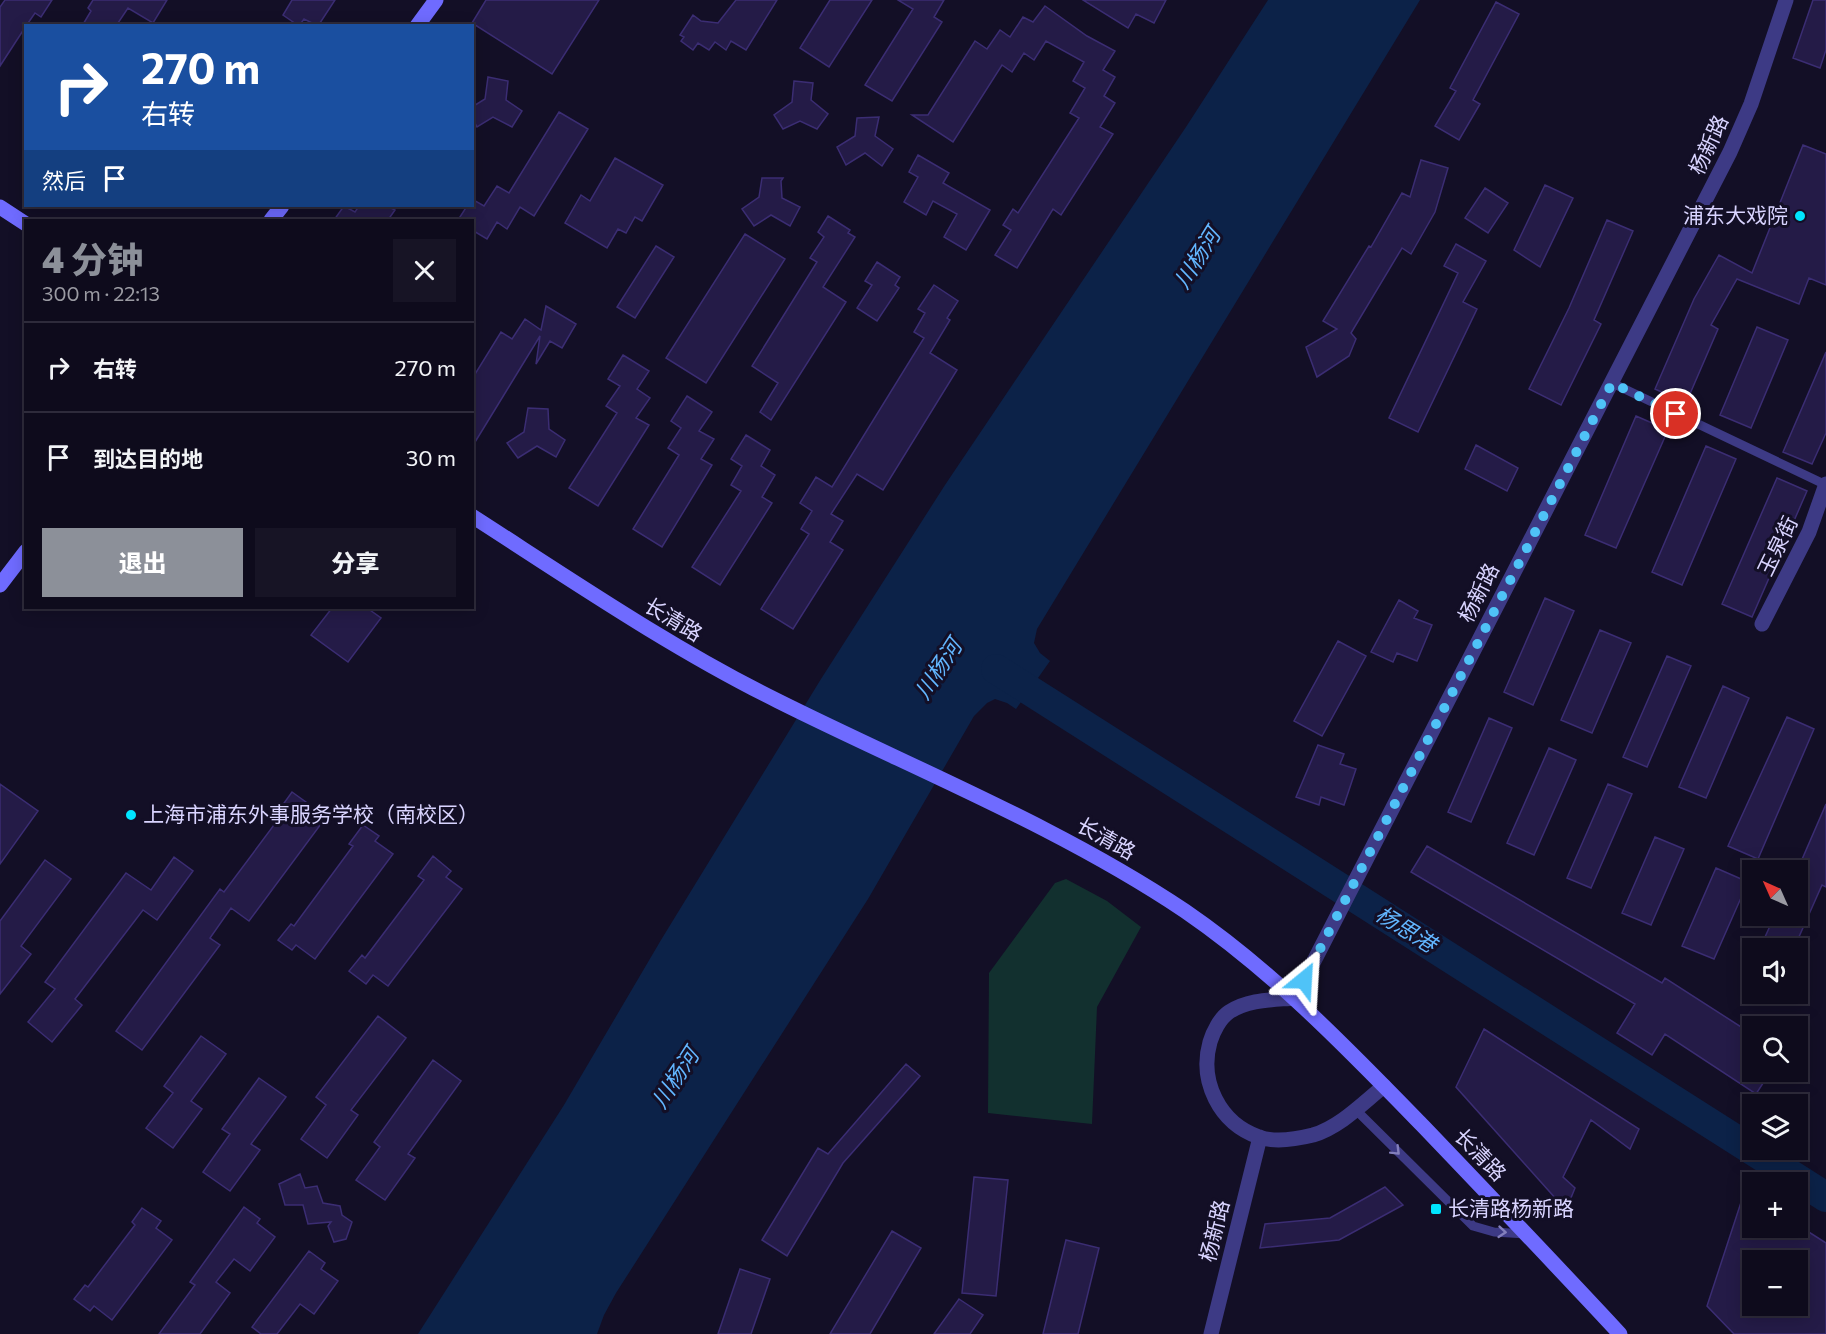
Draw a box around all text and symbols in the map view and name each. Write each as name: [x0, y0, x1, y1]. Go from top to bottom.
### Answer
text: 270 m: [141, 41, 260, 93]
icon: right: [42, 48, 120, 126]
text: 右转: [141, 97, 195, 130]
street label: 杨新路: [1683, 111, 1732, 178]
icon: arrive: [98, 162, 131, 195]
text: 然后: [42, 167, 86, 194]
place label: 浦东大戏院: [1683, 202, 1788, 227]
marker: 浦东大戏院: [1793, 209, 1807, 223]
water label: 川杨河: [1168, 219, 1228, 293]
text: 4 分钟: [42, 236, 143, 280]
button: close: [393, 239, 456, 302]
text: 300 m · 22:13: [42, 281, 160, 305]
icon: right: [42, 351, 75, 384]
text: 270 m: [395, 354, 456, 381]
text: 右转: [93, 355, 137, 382]
pin: [1650, 388, 1701, 439]
icon: arrive: [1659, 397, 1692, 430]
icon: arrive: [42, 441, 75, 474]
text: 30 m: [406, 444, 456, 471]
text: 到达目的地: [93, 445, 203, 472]
street label: 玉泉街: [1752, 512, 1802, 579]
button: 退出: [42, 528, 243, 597]
button: 分享: [255, 528, 456, 597]
street label: 杨新路: [1452, 559, 1503, 626]
street label: 长清路: [640, 592, 707, 646]
water label: 川杨河: [908, 630, 969, 704]
place label: 上海市浦东外事服务学校（南校区）: [143, 801, 479, 826]
marker: 上海市浦东外事服务学校（南校区）: [124, 808, 138, 822]
street label: 长清路: [1073, 811, 1140, 864]
north arrow: [1742, 860, 1808, 926]
map controls: [1742, 860, 1808, 1316]
water label: 杨思港: [1371, 900, 1444, 959]
button: sound: [1742, 938, 1808, 1004]
position arrow: [1272, 948, 1336, 1012]
button: search: [1742, 1016, 1808, 1082]
water label: 川杨河: [645, 1039, 706, 1113]
button: layers: [1742, 1094, 1808, 1160]
street label: 长清路: [1450, 1123, 1512, 1185]
one-way arrow: [1389, 1143, 1400, 1154]
button: +: [1742, 1172, 1808, 1238]
place label: 长清路杨新路: [1448, 1195, 1574, 1220]
street label: 杨新路: [1194, 1197, 1233, 1264]
marker: 长清路杨新路: [1429, 1202, 1443, 1216]
one-way arrow: [1497, 1225, 1506, 1238]
button: −: [1742, 1250, 1808, 1316]

